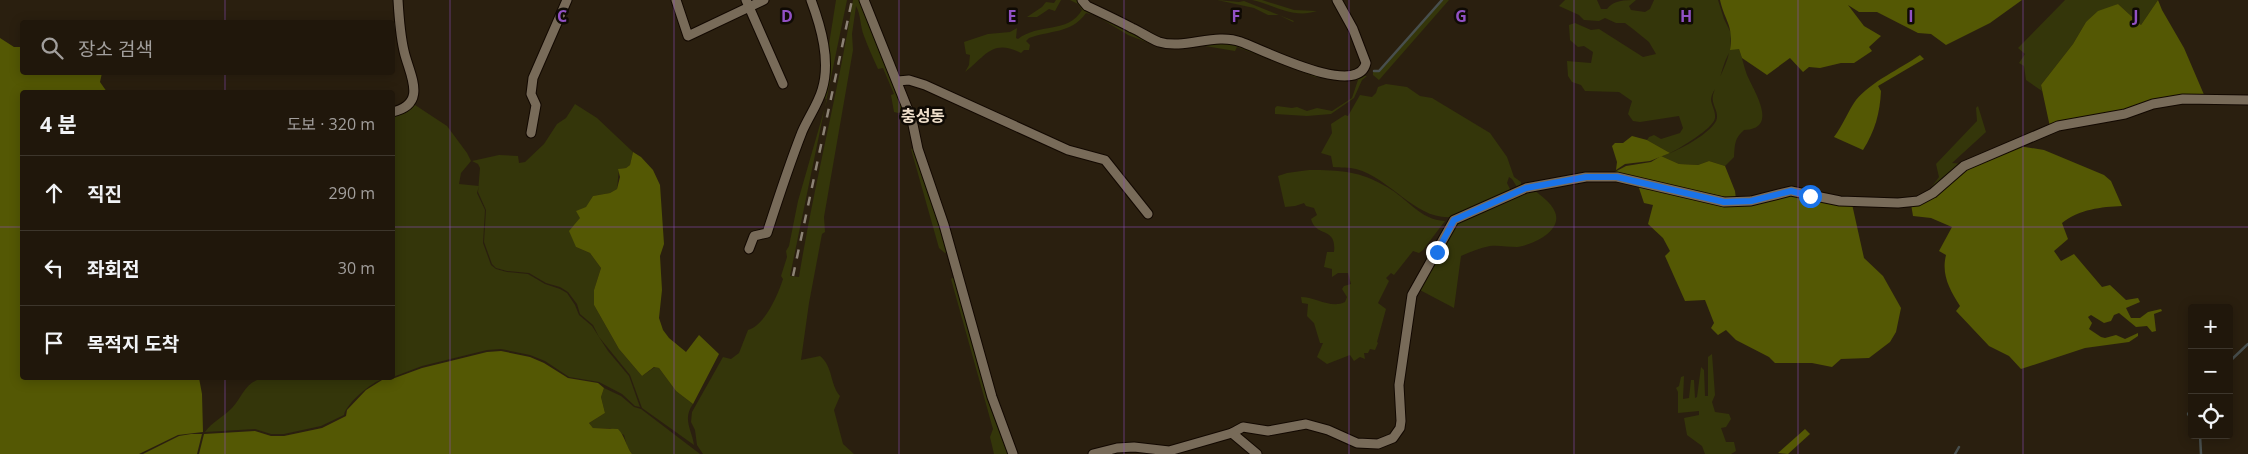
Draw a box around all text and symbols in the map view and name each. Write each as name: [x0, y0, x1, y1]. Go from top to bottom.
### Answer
text: C: [557, 5, 567, 27]
text: D: [781, 5, 793, 27]
text: E: [1008, 5, 1017, 27]
text: F: [1232, 5, 1240, 27]
text: G: [1455, 5, 1467, 27]
text: H: [1680, 5, 1692, 27]
text: I: [1908, 5, 1914, 27]
text: J: [2131, 5, 2139, 27]
search box: [20, 20, 395, 75]
icon: search: [38, 34, 66, 62]
text: 장소 검색: [78, 36, 153, 62]
district label: 충성동: [901, 105, 945, 127]
text: 4 분: [40, 110, 77, 138]
text: 도보 · 320 m: [287, 113, 375, 135]
icon: ahead: [40, 179, 68, 207]
text: 직진: [87, 181, 122, 207]
text: 290 m: [329, 182, 375, 204]
route start: [1799, 185, 1822, 208]
route end: [1426, 241, 1449, 264]
icon: left: [40, 254, 68, 282]
text: 좌회전: [87, 256, 139, 282]
text: 30 m: [338, 257, 375, 279]
map controls: [2188, 304, 2233, 439]
button: +: [2188, 304, 2233, 349]
icon: arrive: [40, 329, 68, 357]
text: 목적지 도착: [87, 331, 179, 357]
button: −: [2188, 349, 2233, 394]
button: locate: [2188, 394, 2233, 439]

